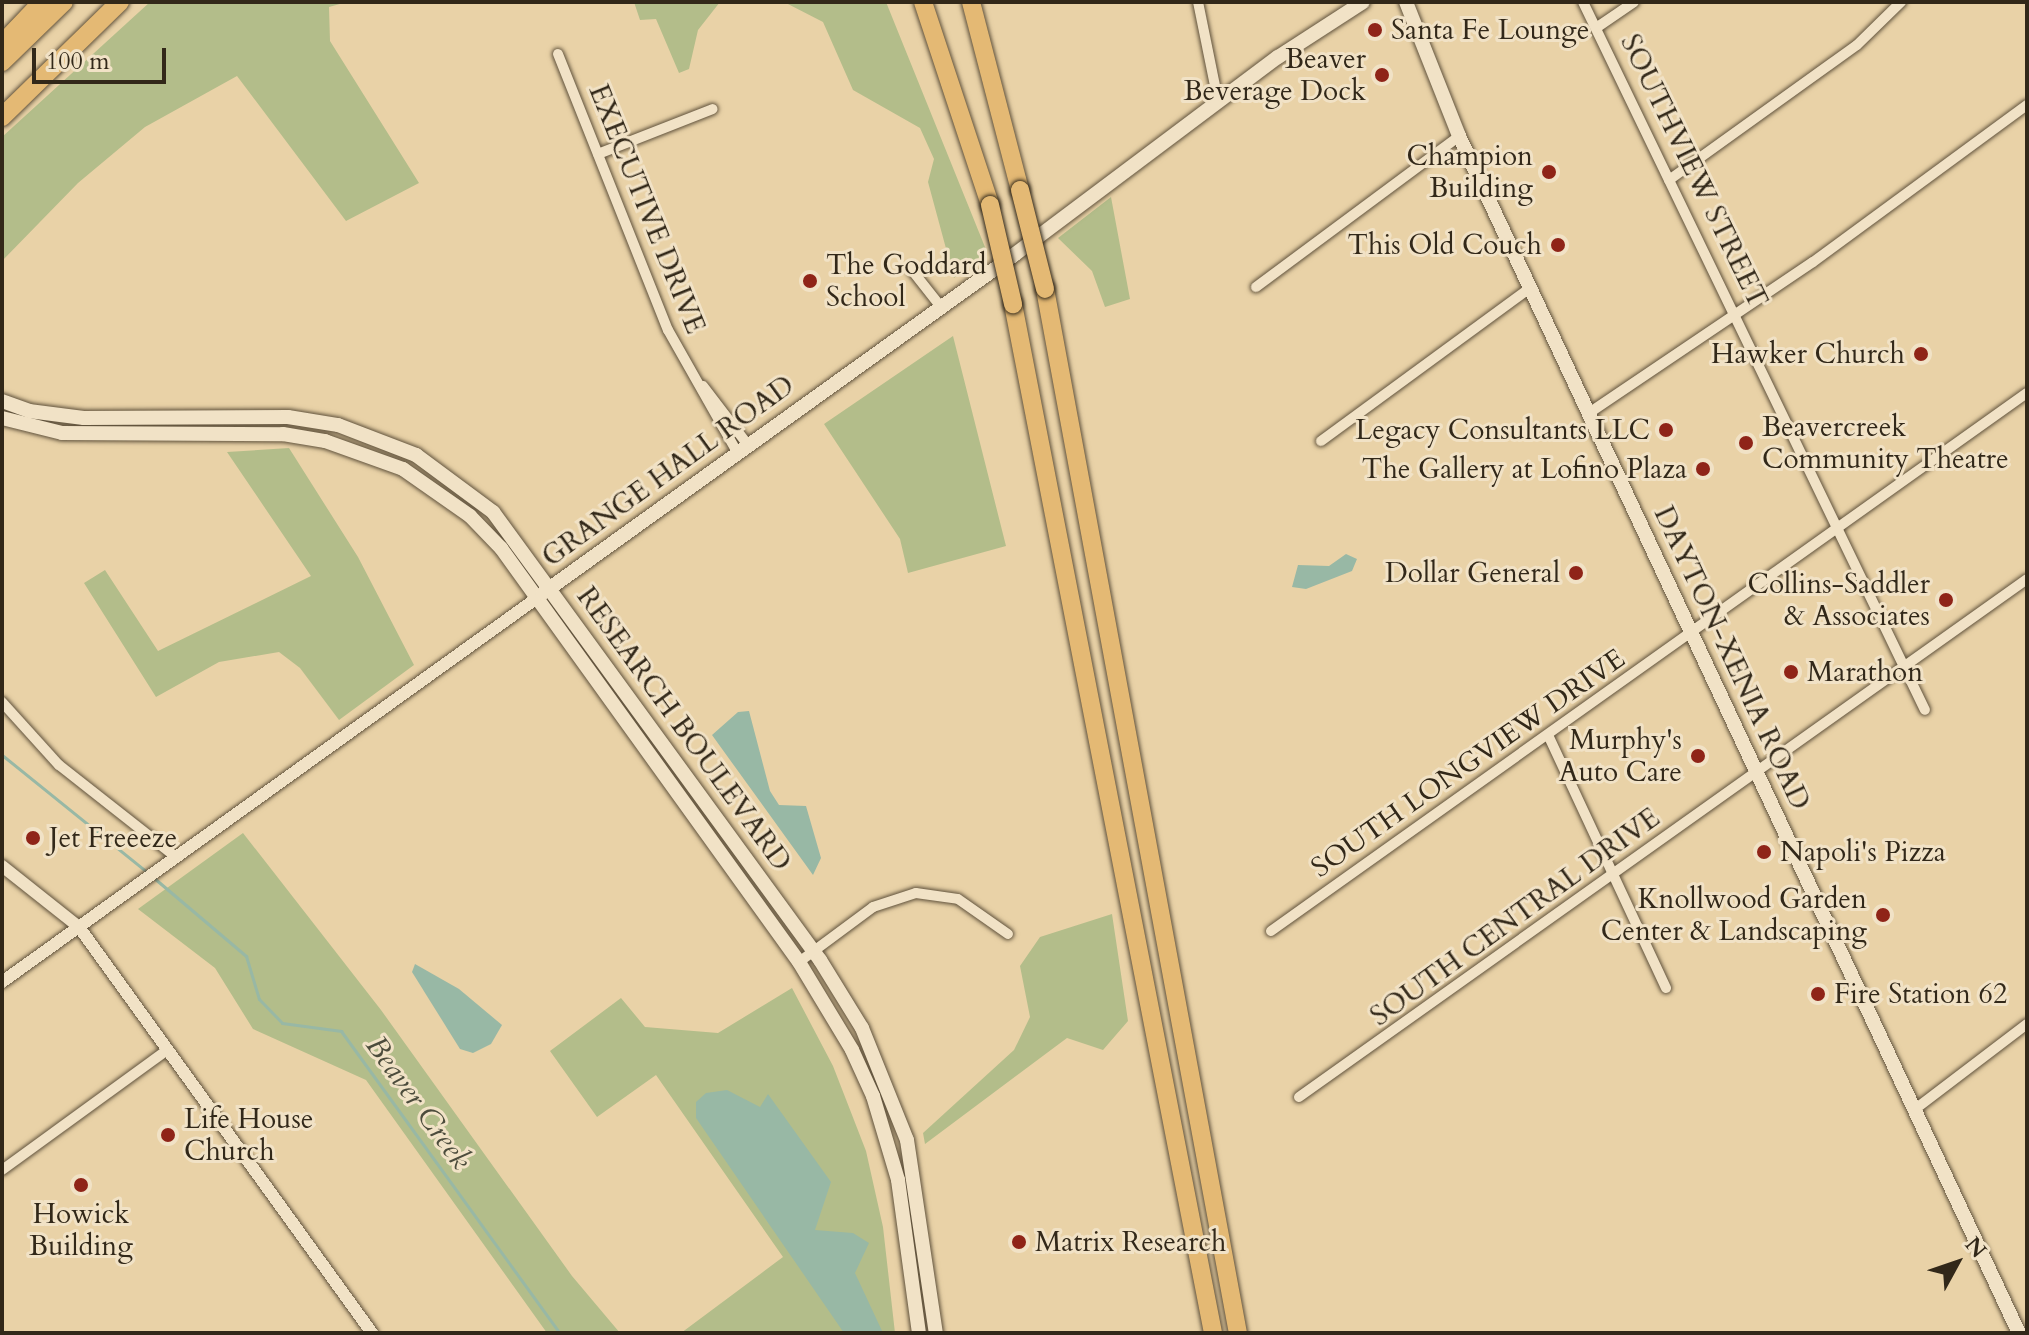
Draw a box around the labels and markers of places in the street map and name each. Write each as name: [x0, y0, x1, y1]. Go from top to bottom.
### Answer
place label: Santa Fe Lounge: [1391, 13, 1589, 47]
marker: Santa Fe Lounge: [1366, 21, 1384, 39]
place label: Beaver Beverage Dock: [1183, 42, 1366, 108]
marker: Beaver Beverage Dock: [1373, 66, 1391, 84]
place label: Champion Building: [1407, 139, 1533, 205]
marker: Champion Building: [1540, 163, 1558, 181]
place label: This Old Couch: [1348, 228, 1542, 262]
marker: This Old Couch: [1549, 236, 1567, 254]
place label: The Goddard School: [826, 248, 986, 314]
marker: The Goddard School: [801, 272, 819, 290]
place label: Hawker Church: [1711, 337, 1905, 371]
marker: Hawker Church: [1912, 345, 1930, 363]
place label: Beavercreek Community Theatre: [1762, 410, 2009, 476]
place label: Legacy Consultants LLC: [1355, 413, 1650, 447]
marker: Legacy Consultants LLC: [1657, 421, 1675, 439]
marker: Beavercreek Community Theatre: [1737, 434, 1755, 452]
place label: The Gallery at Lofino Plaza: [1362, 452, 1687, 486]
marker: The Gallery at Lofino Plaza: [1694, 460, 1712, 478]
place label: Dollar General: [1385, 556, 1560, 590]
marker: Dollar General: [1567, 564, 1585, 582]
place label: Collins-Saddler & Associates: [1748, 567, 1930, 633]
marker: Collins-Saddler & Associates: [1937, 591, 1955, 609]
place label: Marathon: [1807, 655, 1923, 689]
marker: Marathon: [1782, 663, 1800, 681]
place label: Murphy's Auto Care: [1559, 723, 1682, 789]
marker: Murphy's Auto Care: [1689, 747, 1707, 765]
place label: Jet Freeeze: [49, 821, 177, 855]
marker: Jet Freeeze: [24, 829, 42, 847]
place label: Napoli's Pizza: [1780, 835, 1946, 869]
marker: Napoli's Pizza: [1755, 843, 1773, 861]
place label: Knollwood Garden Center & Landscaping: [1601, 882, 1867, 948]
marker: Knollwood Garden Center & Landscaping: [1874, 906, 1892, 924]
place label: Fire Station 62: [1834, 977, 2007, 1011]
marker: Fire Station 62: [1809, 985, 1827, 1003]
place label: Life House Church: [184, 1102, 314, 1168]
marker: Life House Church: [159, 1126, 177, 1144]
marker: Howick Building: [72, 1176, 90, 1194]
place label: Howick Building: [29, 1197, 133, 1263]
place label: Matrix Research: [1035, 1225, 1226, 1259]
marker: Matrix Research: [1010, 1233, 1028, 1251]

